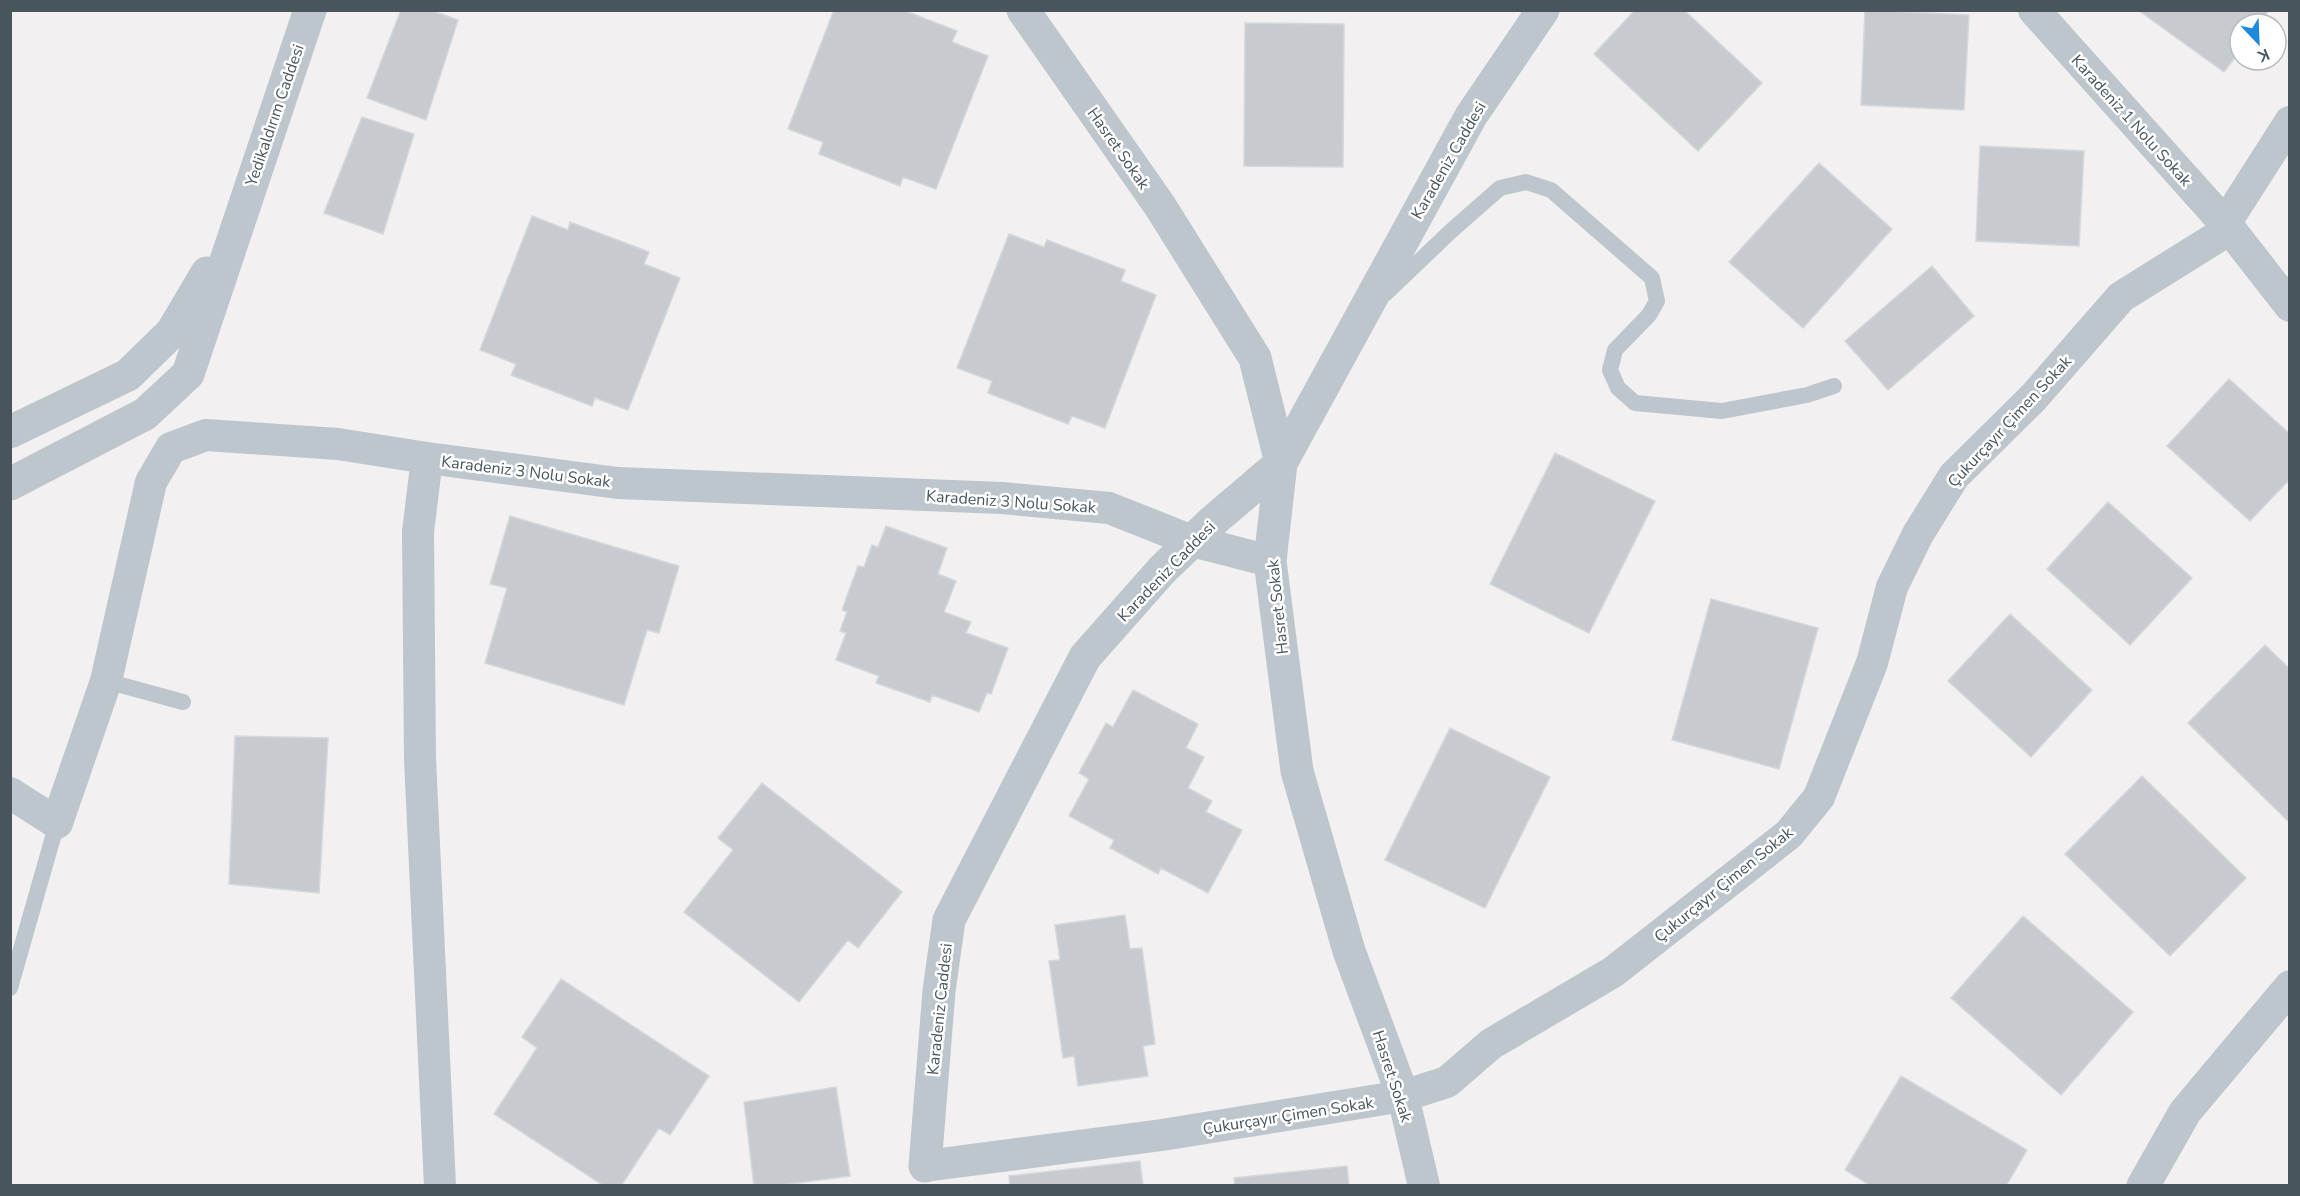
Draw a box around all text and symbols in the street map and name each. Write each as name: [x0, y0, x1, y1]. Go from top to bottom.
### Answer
north arrow: [2228, 12, 2288, 72]
street label: Yedikaldırım Caddesi: [240, 41, 310, 190]
text: K: [2253, 43, 2273, 68]
street label: Karadeniz 1 Nolu Sokak: [2066, 50, 2197, 192]
street label: Karadeniz Caddesi: [1406, 98, 1491, 223]
street label: Hasret Sokak: [1082, 103, 1155, 195]
street label: Çukurçayır Çimen Sokak: [1943, 350, 2077, 492]
street label: Karadeniz 3 Nolu Sokak: [440, 451, 613, 493]
street label: Karadeniz 3 Nolu Sokak: [925, 485, 1098, 519]
street label: Karadeniz Caddesi: [1113, 516, 1221, 627]
street label: Hasret Sokak: [1262, 557, 1294, 655]
street label: Çukurçayır Çimen Sokak: [1650, 821, 1798, 948]
street label: Karadeniz Caddesi: [922, 942, 958, 1076]
street label: Hasret Sokak: [1367, 1028, 1418, 1126]
street label: Çukurçayır Çimen Sokak: [1201, 1091, 1376, 1140]

